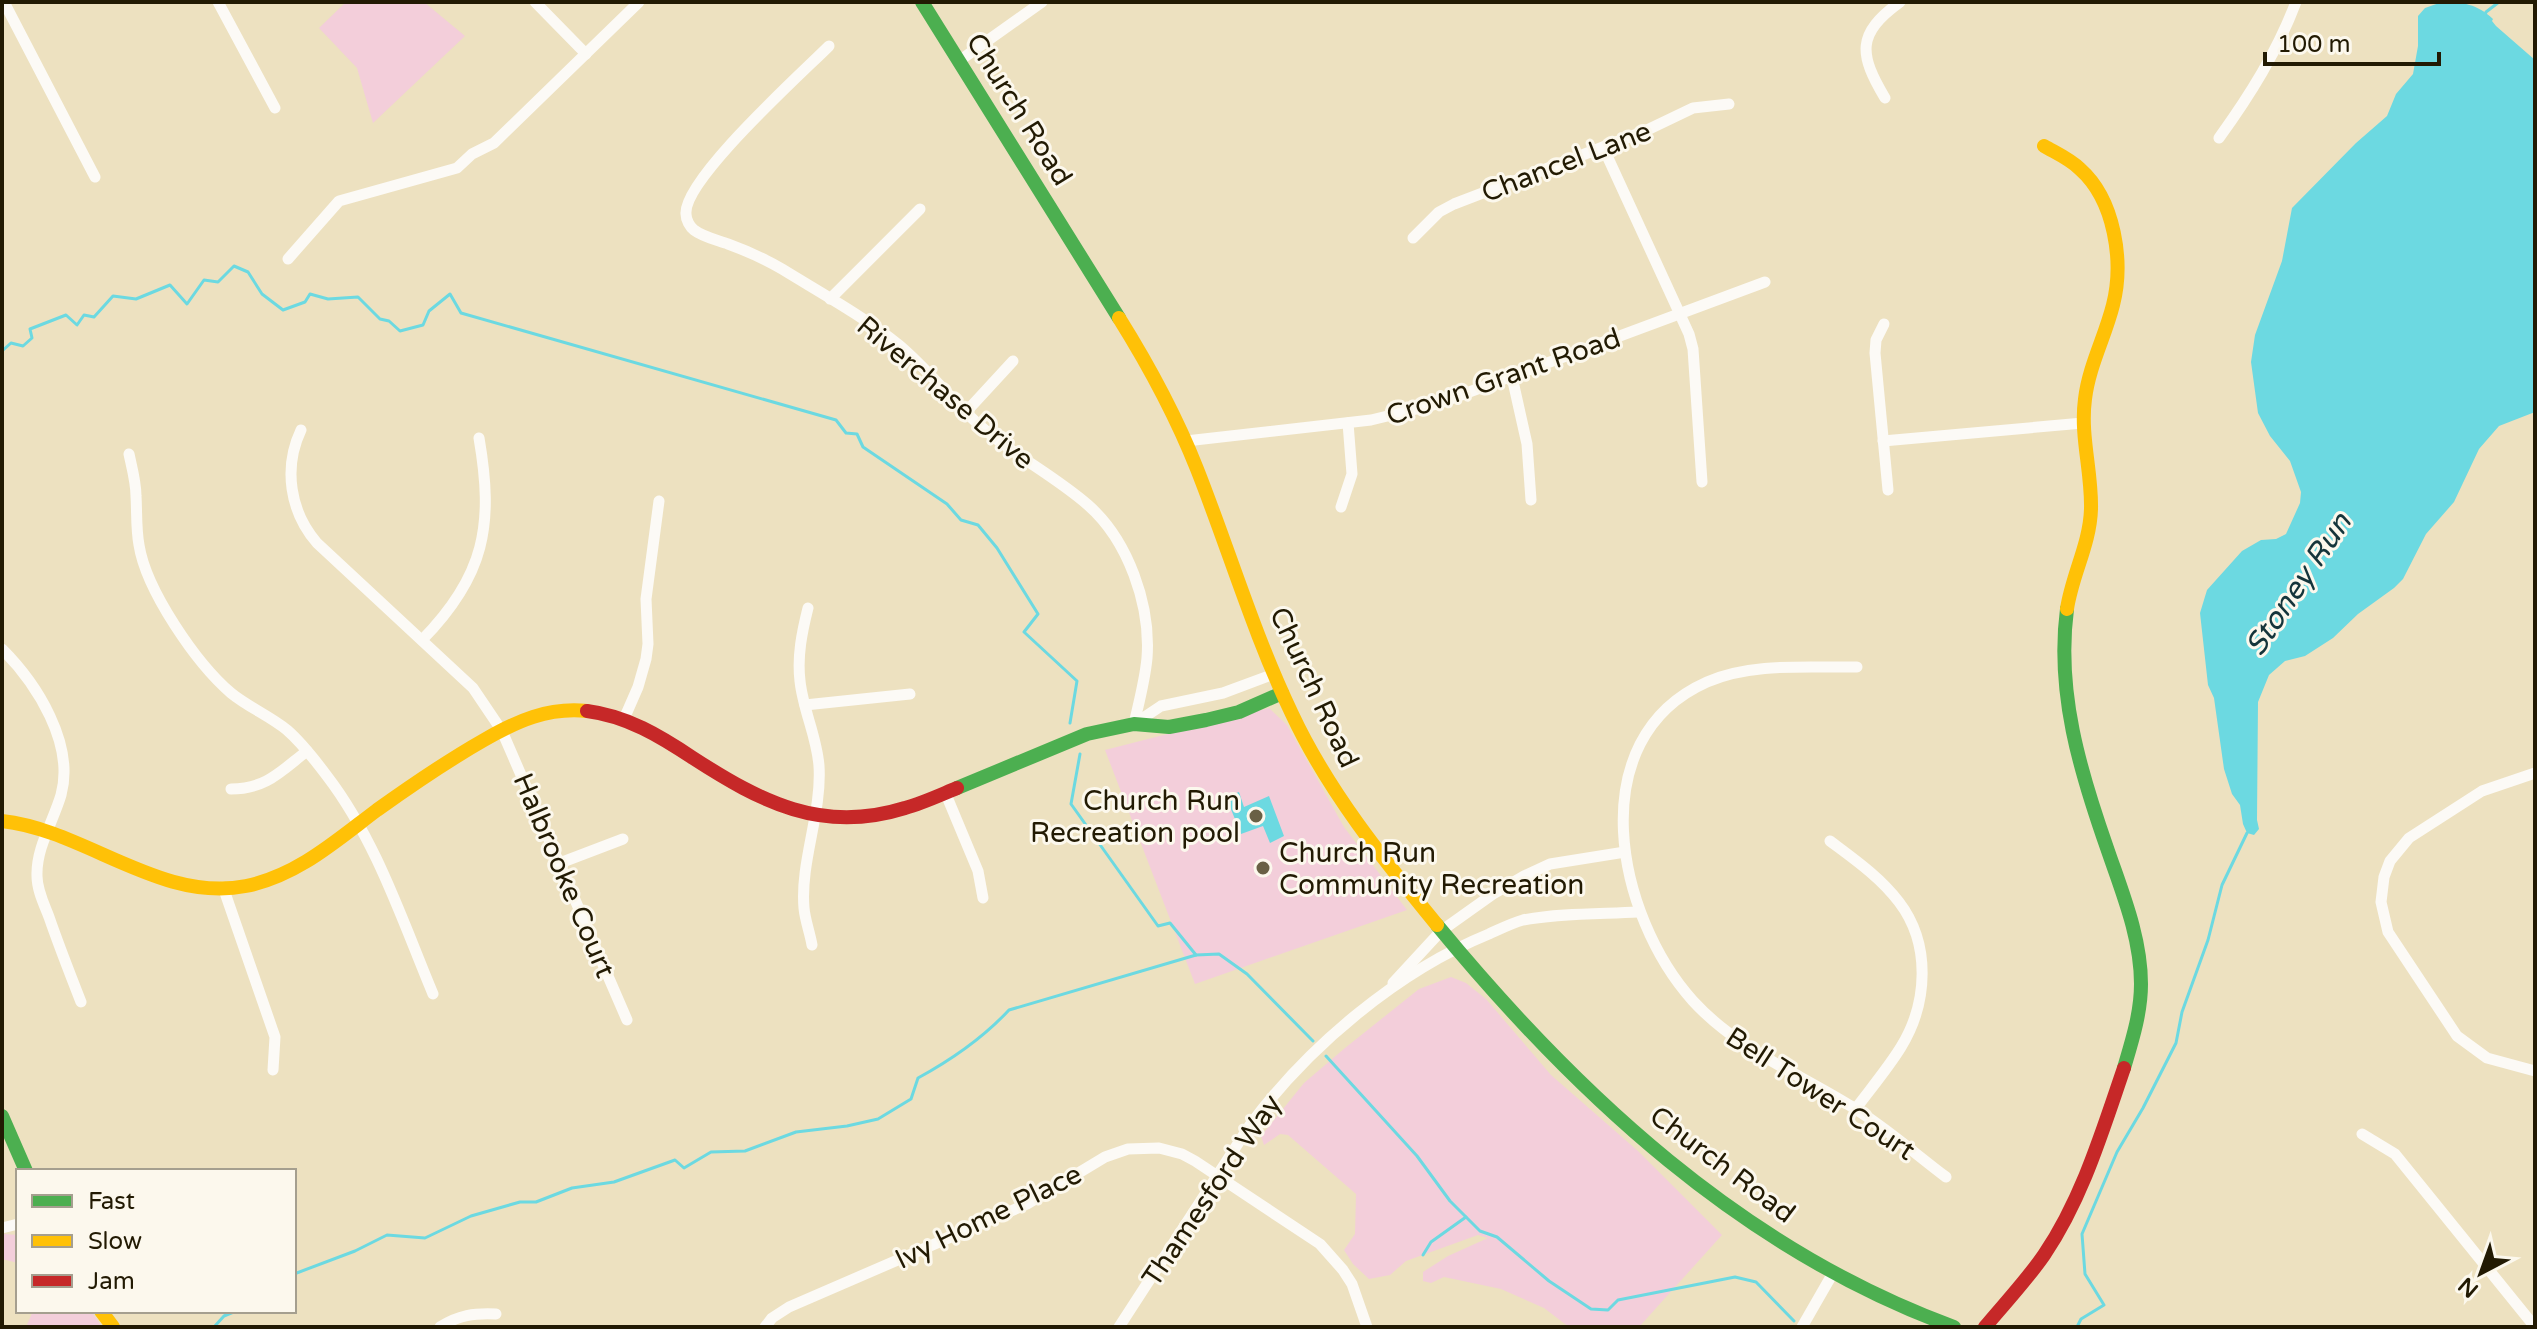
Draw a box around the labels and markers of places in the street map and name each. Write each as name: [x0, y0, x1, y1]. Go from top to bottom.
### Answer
place label: Church Run Recreation pool: [1030, 784, 1240, 850]
marker: Church Run Recreation pool: [1247, 807, 1265, 825]
place label: Church Run Community Recreation: [1279, 836, 1584, 902]
marker: Church Run Community Recreation: [1254, 859, 1272, 877]

